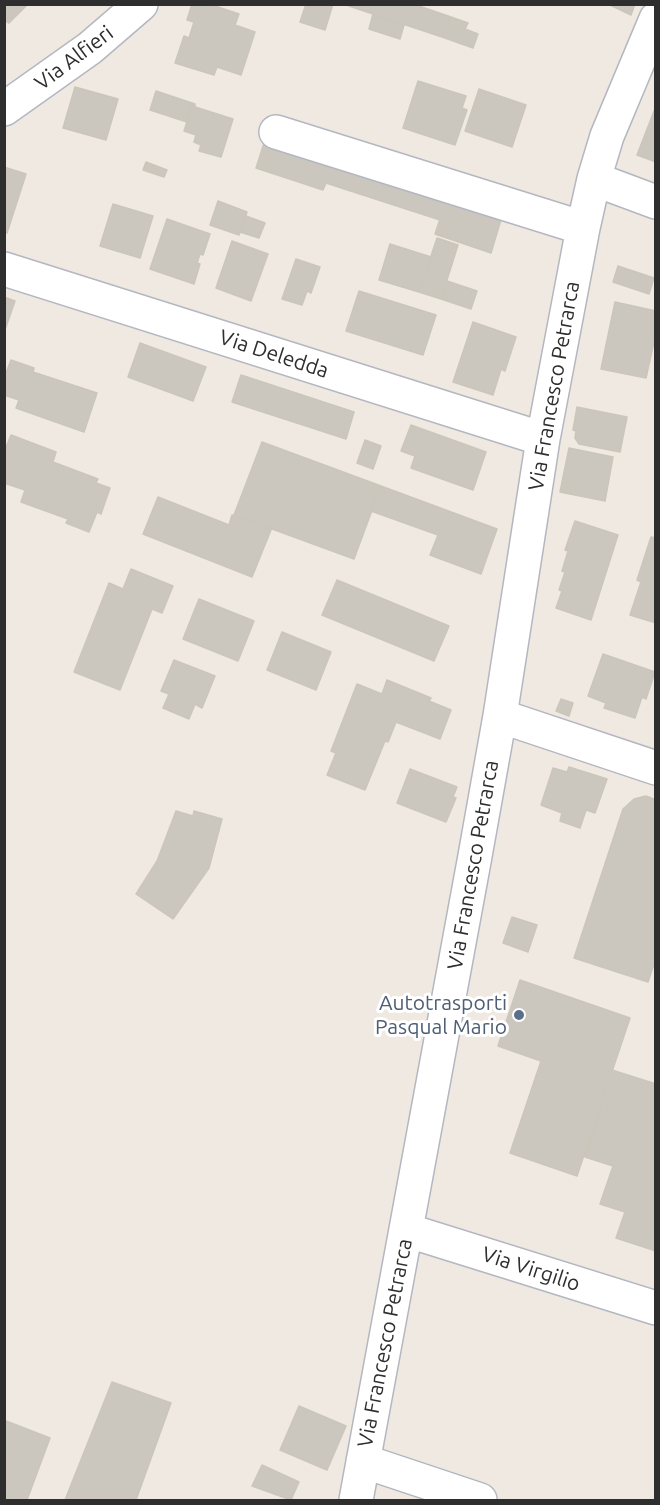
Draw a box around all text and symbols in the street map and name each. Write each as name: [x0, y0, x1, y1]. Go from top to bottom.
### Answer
street label: Via Alfieri: [30, 20, 118, 96]
street label: Via Francesco Petrarca: [523, 279, 585, 493]
street label: Via Deledda: [216, 324, 332, 384]
street label: Via Francesco Petrarca: [442, 758, 504, 972]
place label: Autotrasporti Pasqual Mario: [375, 990, 507, 1040]
marker: Autotrasporti Pasqual Mario: [512, 1008, 526, 1022]
street label: Via Francesco Petrarca: [352, 1236, 418, 1450]
street label: Via Virgilio: [479, 1241, 583, 1297]

